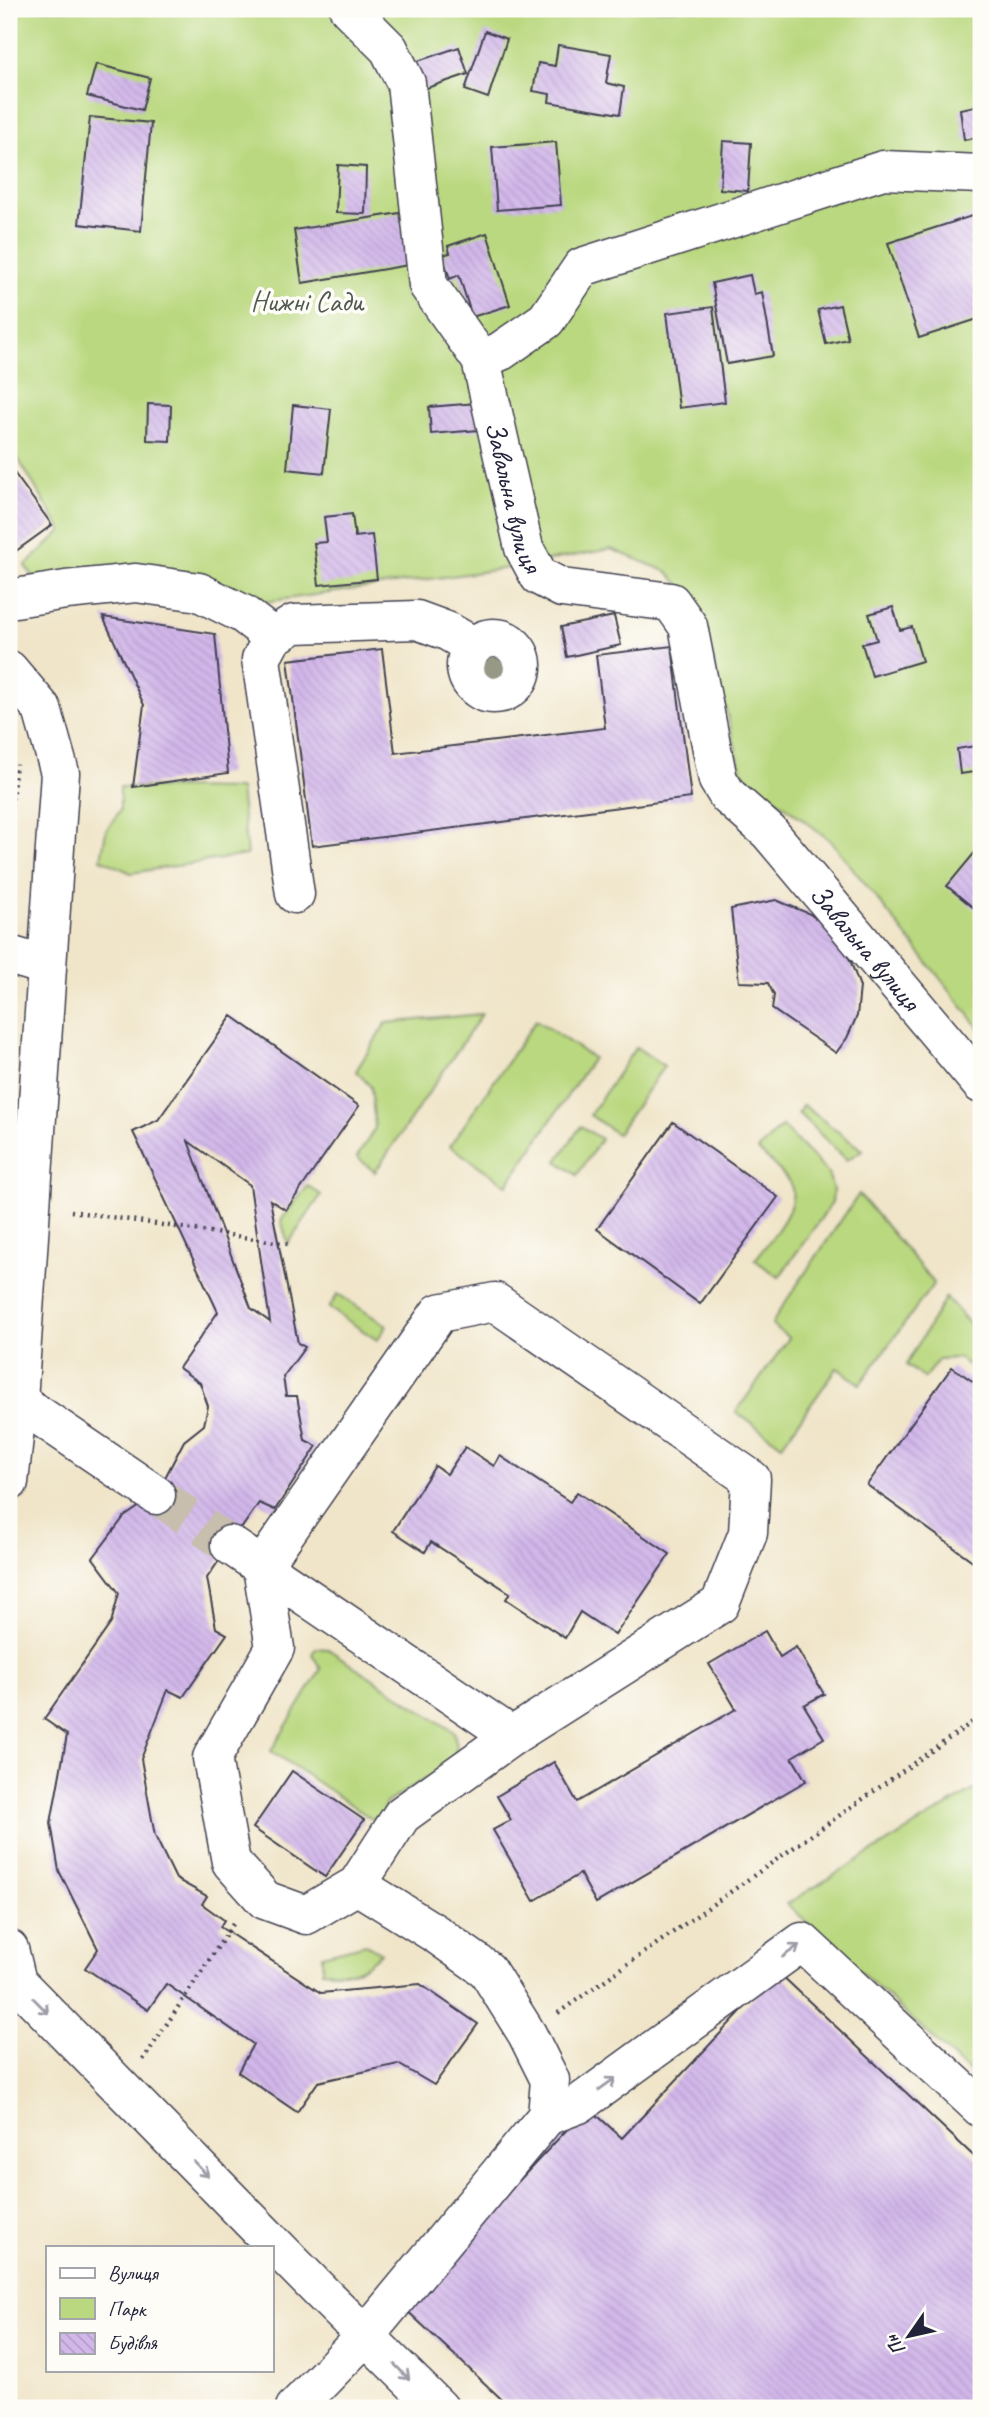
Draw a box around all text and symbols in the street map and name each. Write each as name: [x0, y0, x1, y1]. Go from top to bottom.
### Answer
park label: Нижні Сади: [251, 284, 365, 319]
street label: Завальна вулиця: [478, 418, 552, 580]
street label: Завальна вулиця: [803, 877, 930, 1019]
one-way arrow: [781, 1943, 800, 1958]
one-way arrow: [33, 1998, 50, 2015]
one-way arrow: [597, 2077, 616, 2092]
one-way arrow: [192, 2160, 209, 2177]
legend: [46, 2246, 273, 2372]
text: Вулиця: [108, 2260, 159, 2286]
text: Парк: [108, 2296, 148, 2322]
north arrow: [874, 2302, 944, 2372]
text: Пн: [879, 2329, 911, 2360]
text: Будівля: [108, 2330, 158, 2356]
one-way arrow: [393, 2363, 410, 2380]

